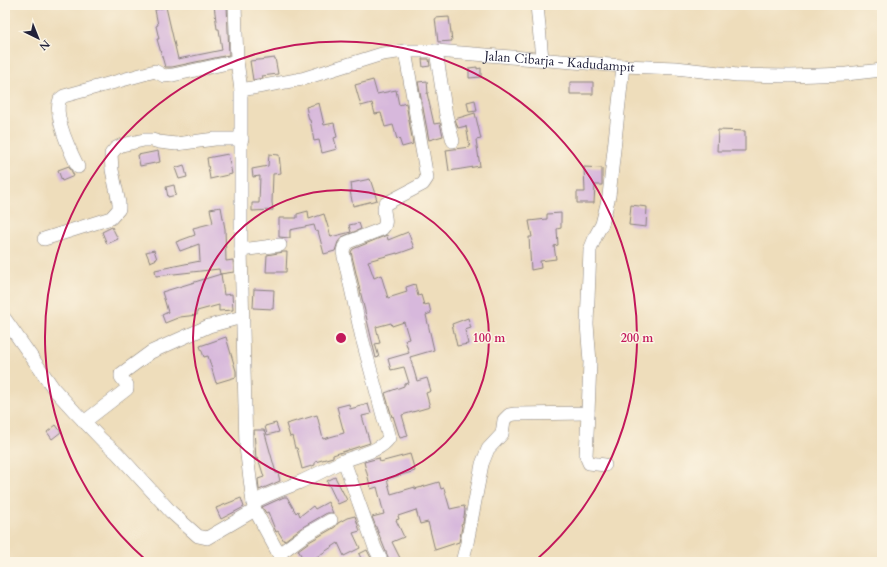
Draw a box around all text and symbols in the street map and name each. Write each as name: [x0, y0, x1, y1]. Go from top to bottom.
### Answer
north arrow: [18, 18, 58, 58]
text: N: [36, 36, 53, 54]
street label: Jalan Cibarja - Kadudampit: [482, 47, 635, 76]
text: 100 m: [473, 330, 506, 346]
text: 200 m: [621, 330, 654, 346]
centre of rings: [334, 331, 348, 345]

